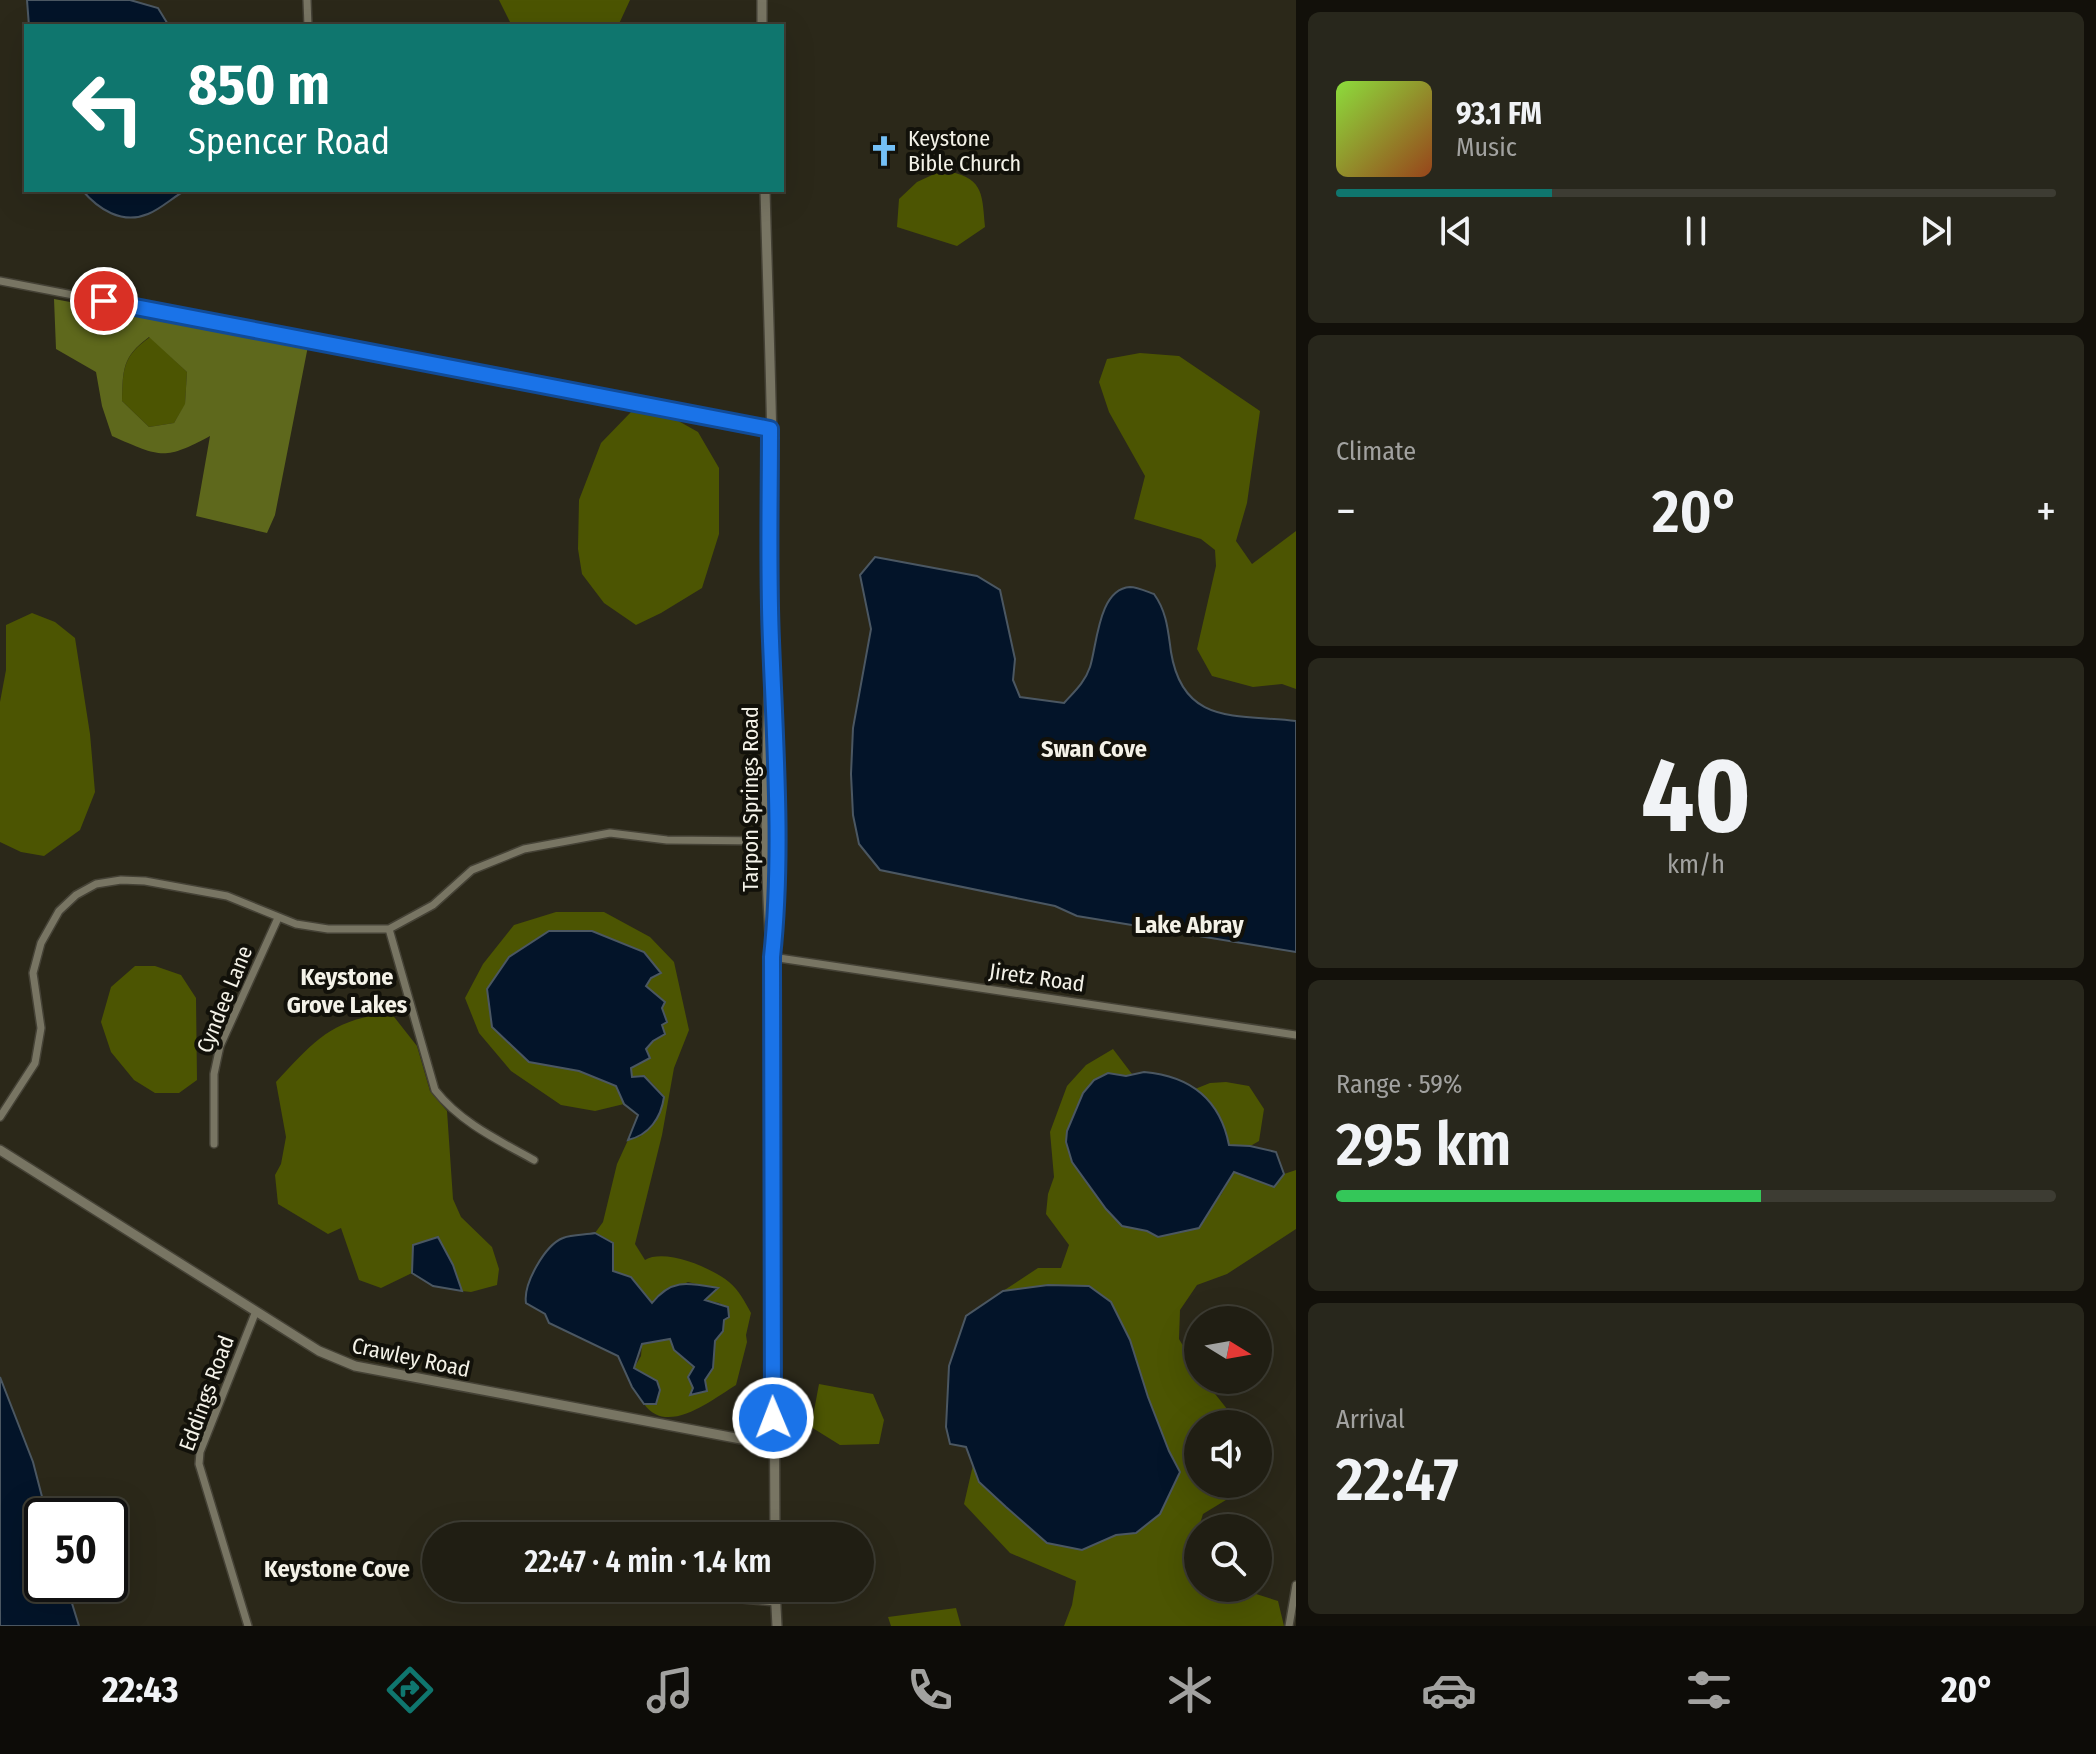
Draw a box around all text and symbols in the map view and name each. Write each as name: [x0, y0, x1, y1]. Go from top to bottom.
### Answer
text: 850 m: [188, 52, 330, 119]
icon: left: [56, 56, 160, 160]
text: 93.1 FM: [1456, 96, 1542, 132]
text: Spencer Road: [188, 120, 390, 164]
place label: Keystone Bible Church: [908, 125, 1021, 177]
text: Music: [1456, 132, 1517, 163]
church icon: Keystone Bible Church: [867, 134, 901, 168]
icon: previous: [1434, 209, 1478, 253]
icon: pause: [1674, 209, 1718, 253]
icon: next: [1914, 209, 1958, 253]
pin: [70, 267, 138, 335]
icon: arrive: [82, 279, 126, 323]
text: Climate: [1336, 436, 1416, 467]
text: 20°: [1652, 476, 1740, 548]
text: −: [1336, 485, 1356, 538]
text: +: [2036, 485, 2056, 538]
street label: Tarpon Springs Road: [737, 706, 764, 892]
text: 40: [1641, 734, 1751, 859]
district label: Swan Cove: [1041, 735, 1147, 763]
text: km/h: [1667, 849, 1725, 880]
district label: Lake Abray: [1134, 911, 1244, 939]
street label: Cyndee Lane: [191, 942, 258, 1057]
street label: Jiretz Road: [987, 957, 1086, 998]
district label: Keystone Grove Lakes: [287, 963, 408, 1019]
text: Range · 59%: [1336, 1069, 1462, 1100]
text: 295 km: [1336, 1109, 1511, 1181]
north arrow: [1184, 1306, 1272, 1394]
map controls: [1184, 1306, 1272, 1602]
street label: Eddings Road: [173, 1332, 240, 1455]
street label: Crawley Road: [349, 1332, 472, 1383]
position arrow: [731, 1376, 815, 1460]
text: Arrival: [1336, 1404, 1405, 1435]
button: sound: [1184, 1410, 1272, 1498]
text: 22:47: [1336, 1444, 1459, 1516]
speed limit sign: 50: [24, 1498, 128, 1602]
button: search: [1184, 1514, 1272, 1602]
text: 22:47 · 4 min · 1.4 km: [525, 1544, 772, 1580]
district label: Keystone Cove: [264, 1555, 410, 1583]
icon: directions: [382, 1662, 438, 1718]
icon: music: [642, 1662, 698, 1718]
icon: phone: [902, 1662, 958, 1718]
icon: climate: [1162, 1662, 1218, 1718]
icon: car: [1421, 1662, 1477, 1718]
icon: filters: [1681, 1662, 1737, 1718]
text: 22:43: [102, 1668, 178, 1712]
text: 20°: [1941, 1668, 1994, 1712]

